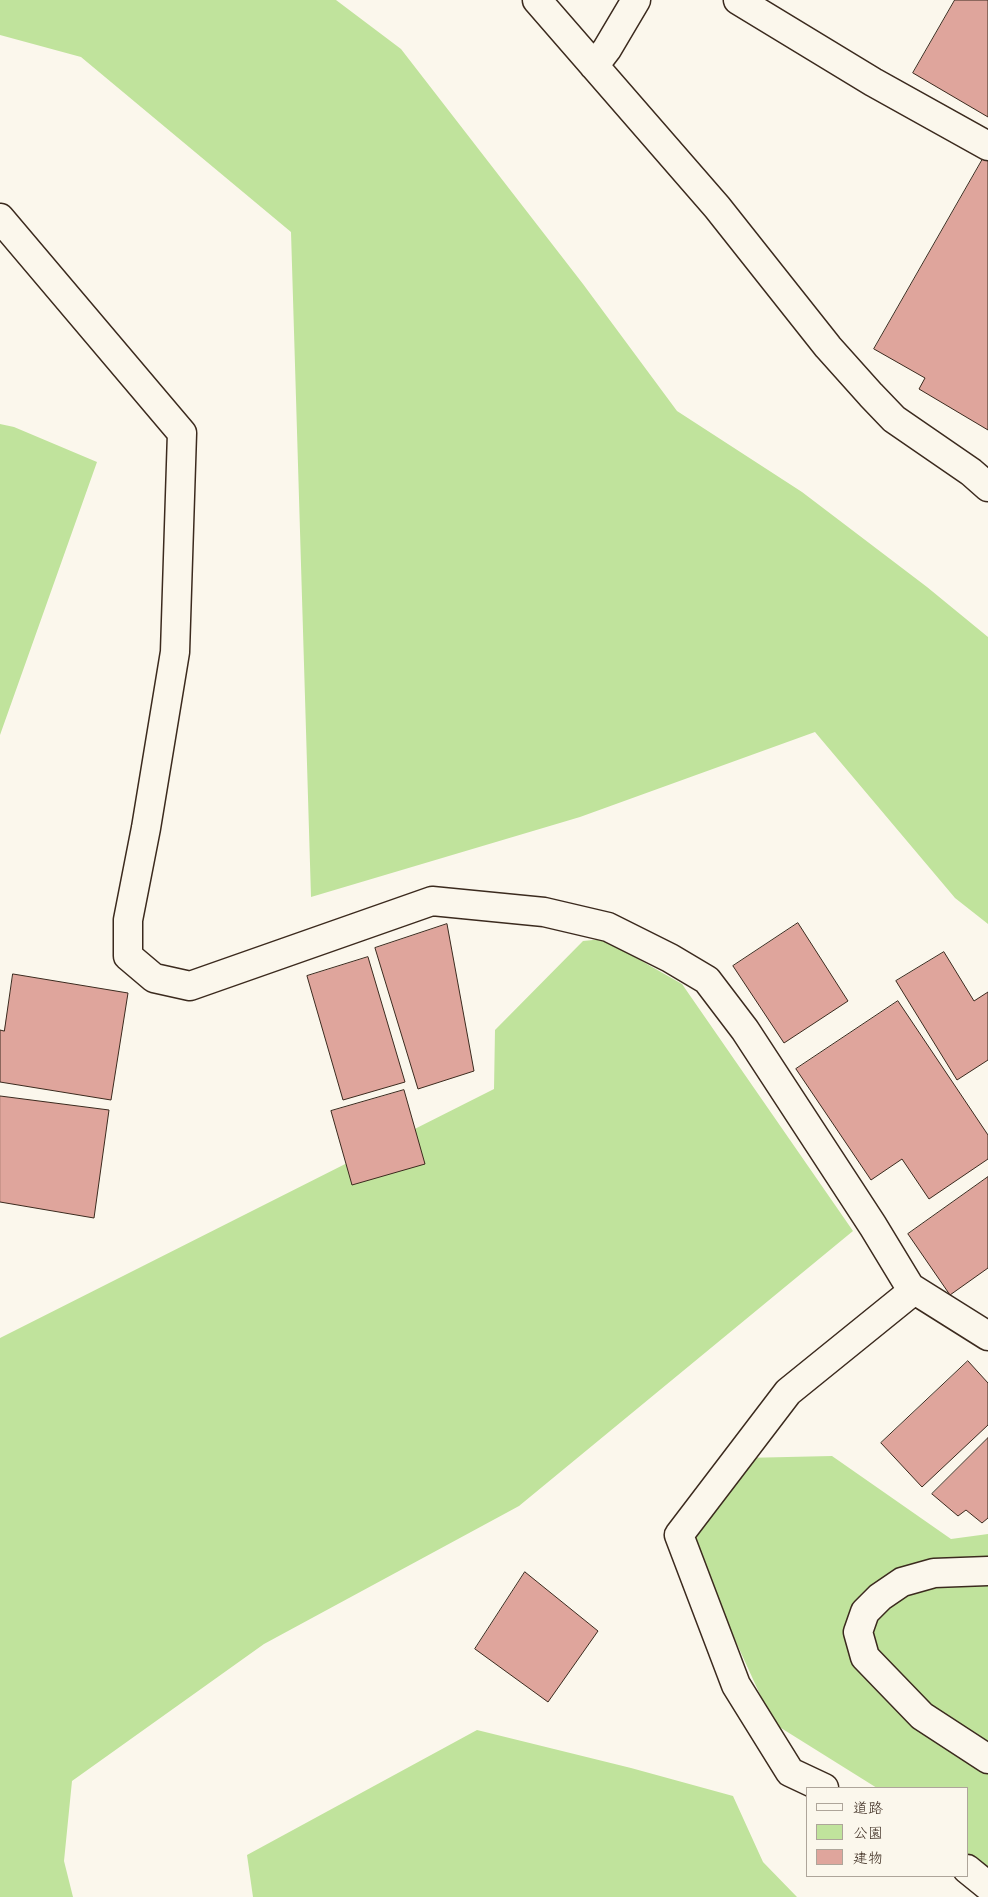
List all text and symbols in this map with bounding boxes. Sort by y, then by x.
legend [806,1787,968,1877]
text: 道路 [853,1799,883,1818]
text: 公園 [853,1824,883,1843]
text: 建物 [853,1849,883,1868]

